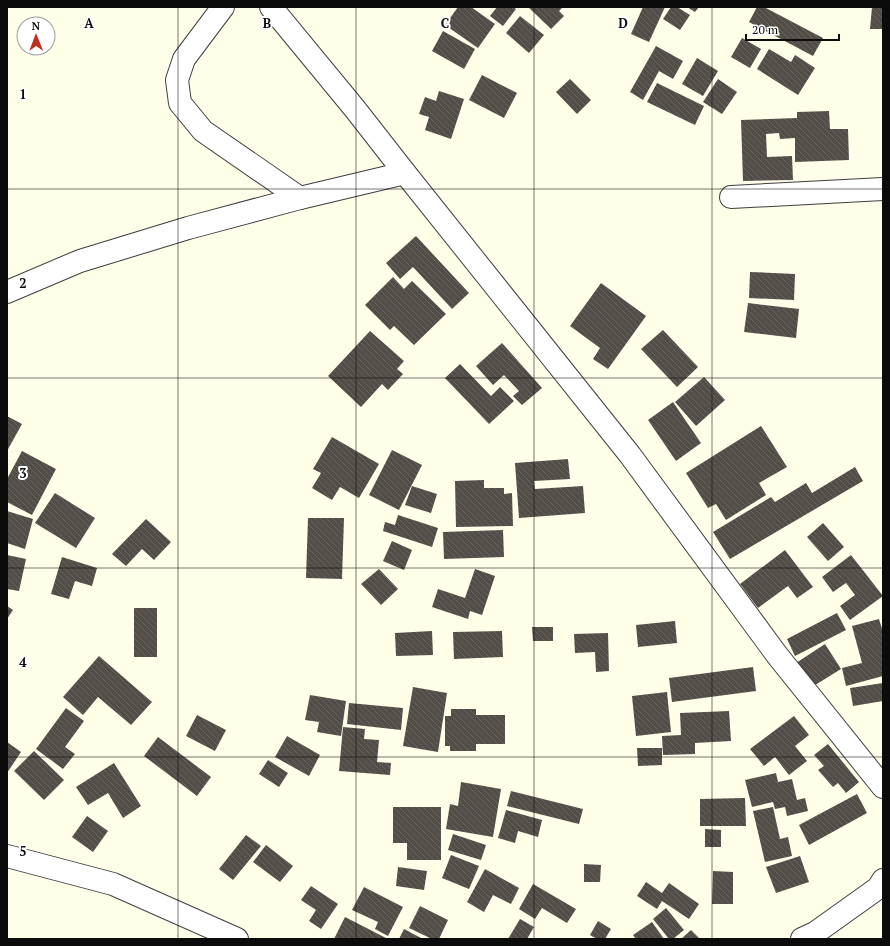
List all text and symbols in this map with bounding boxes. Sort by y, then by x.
text: A [84,14,94,32]
text: B [263,14,271,32]
text: C [441,14,449,32]
text: D [618,14,628,32]
north arrow [16,16,56,56]
scale bar [746,16,839,42]
text: N [32,19,41,33]
text: 20 m [752,22,779,37]
text: 1 [19,85,27,103]
text: 2 [19,274,27,292]
text: 3 [19,464,27,482]
text: 4 [19,653,27,671]
text: 5 [19,842,27,860]

